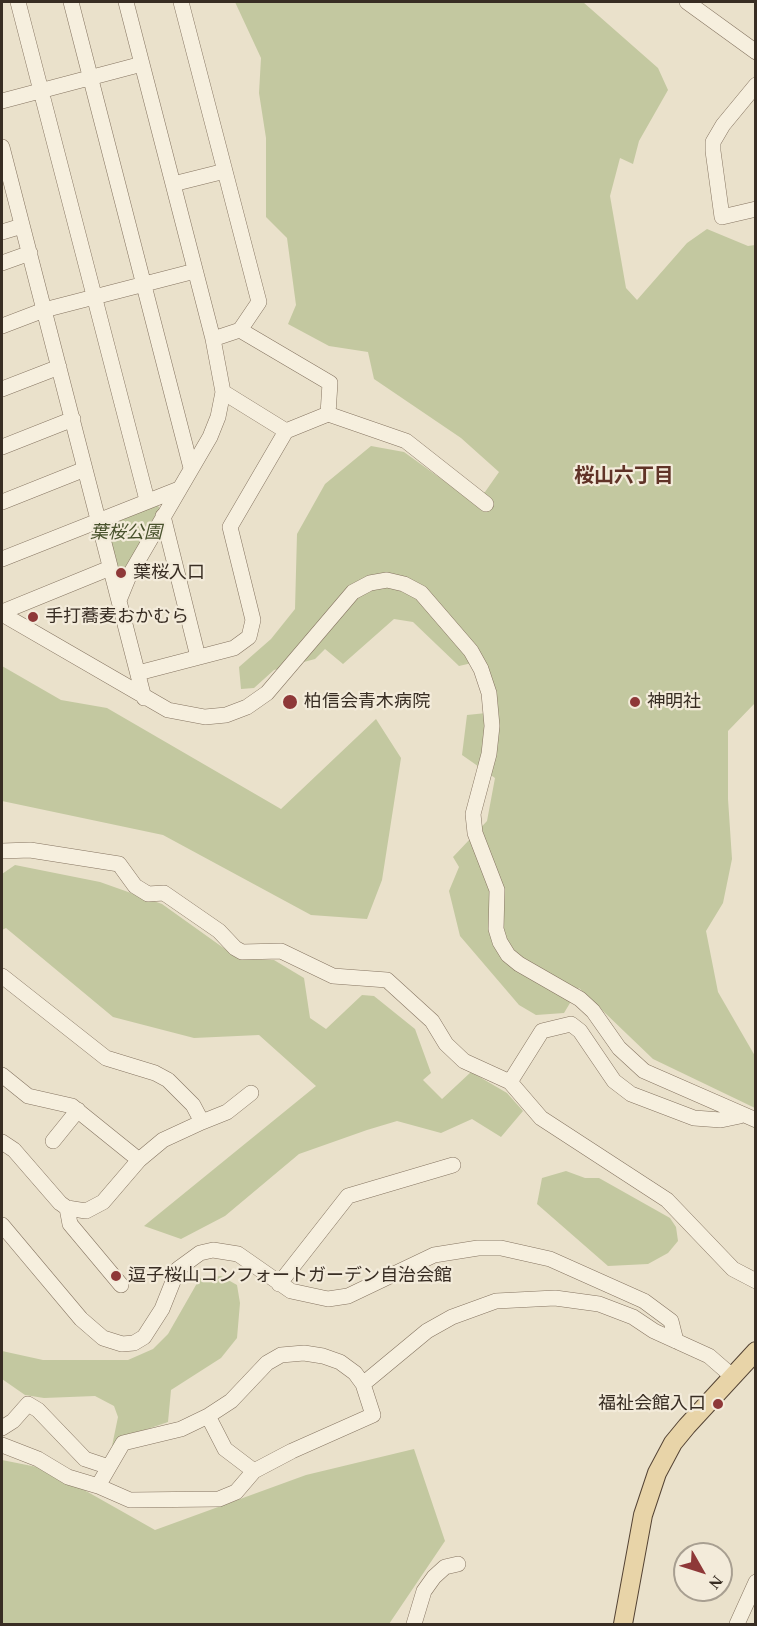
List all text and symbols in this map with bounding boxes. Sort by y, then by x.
district label: 桜山六丁目 [574,465,674,489]
park label: 葉桜公園 [90,522,162,544]
place label: 葉桜入口 [133,562,205,584]
marker: 葉桜入口 [114,566,128,580]
place label: 手打蕎麦おかむら [45,606,189,628]
marker: 手打蕎麦おかむら [26,610,40,624]
place label: 柏信会青木病院 [304,691,430,713]
place label: 神明社 [647,691,701,713]
marker: 柏信会青木病院 [281,693,299,711]
marker: 神明社 [628,695,642,709]
place label: 逗子桜山コンフォートガーデン自治会館 [128,1265,452,1287]
marker: 逗子桜山コンフォートガーデン自治会館 [109,1269,123,1283]
place label: 福祉会館入口 [598,1393,706,1415]
marker: 福祉会館入口 [711,1397,725,1411]
north arrow [673,1542,733,1602]
text: N [706,1573,726,1592]

